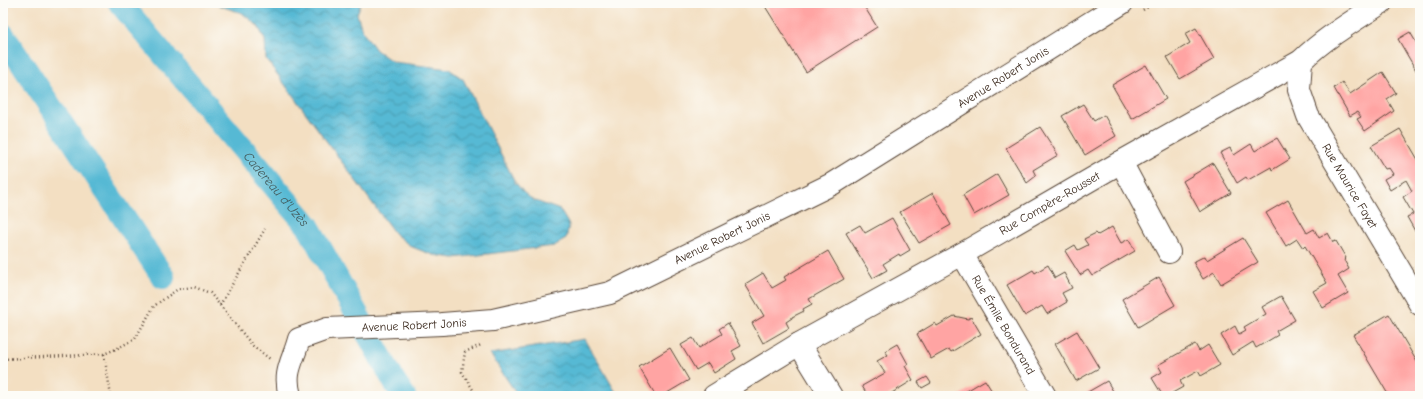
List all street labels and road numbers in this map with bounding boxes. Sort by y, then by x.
street label: Avenue Robert Jonis [955,44,1051,111]
street label: Rue Maurice Fayet [1319,141,1381,231]
street label: Rue Compère-Rousset [997,169,1103,238]
street label: Avenue Robert Jonis [672,209,772,267]
street label: Rue Émile Bondurand [969,273,1038,377]
street label: Avenue Robert Jonis [362,315,467,334]

